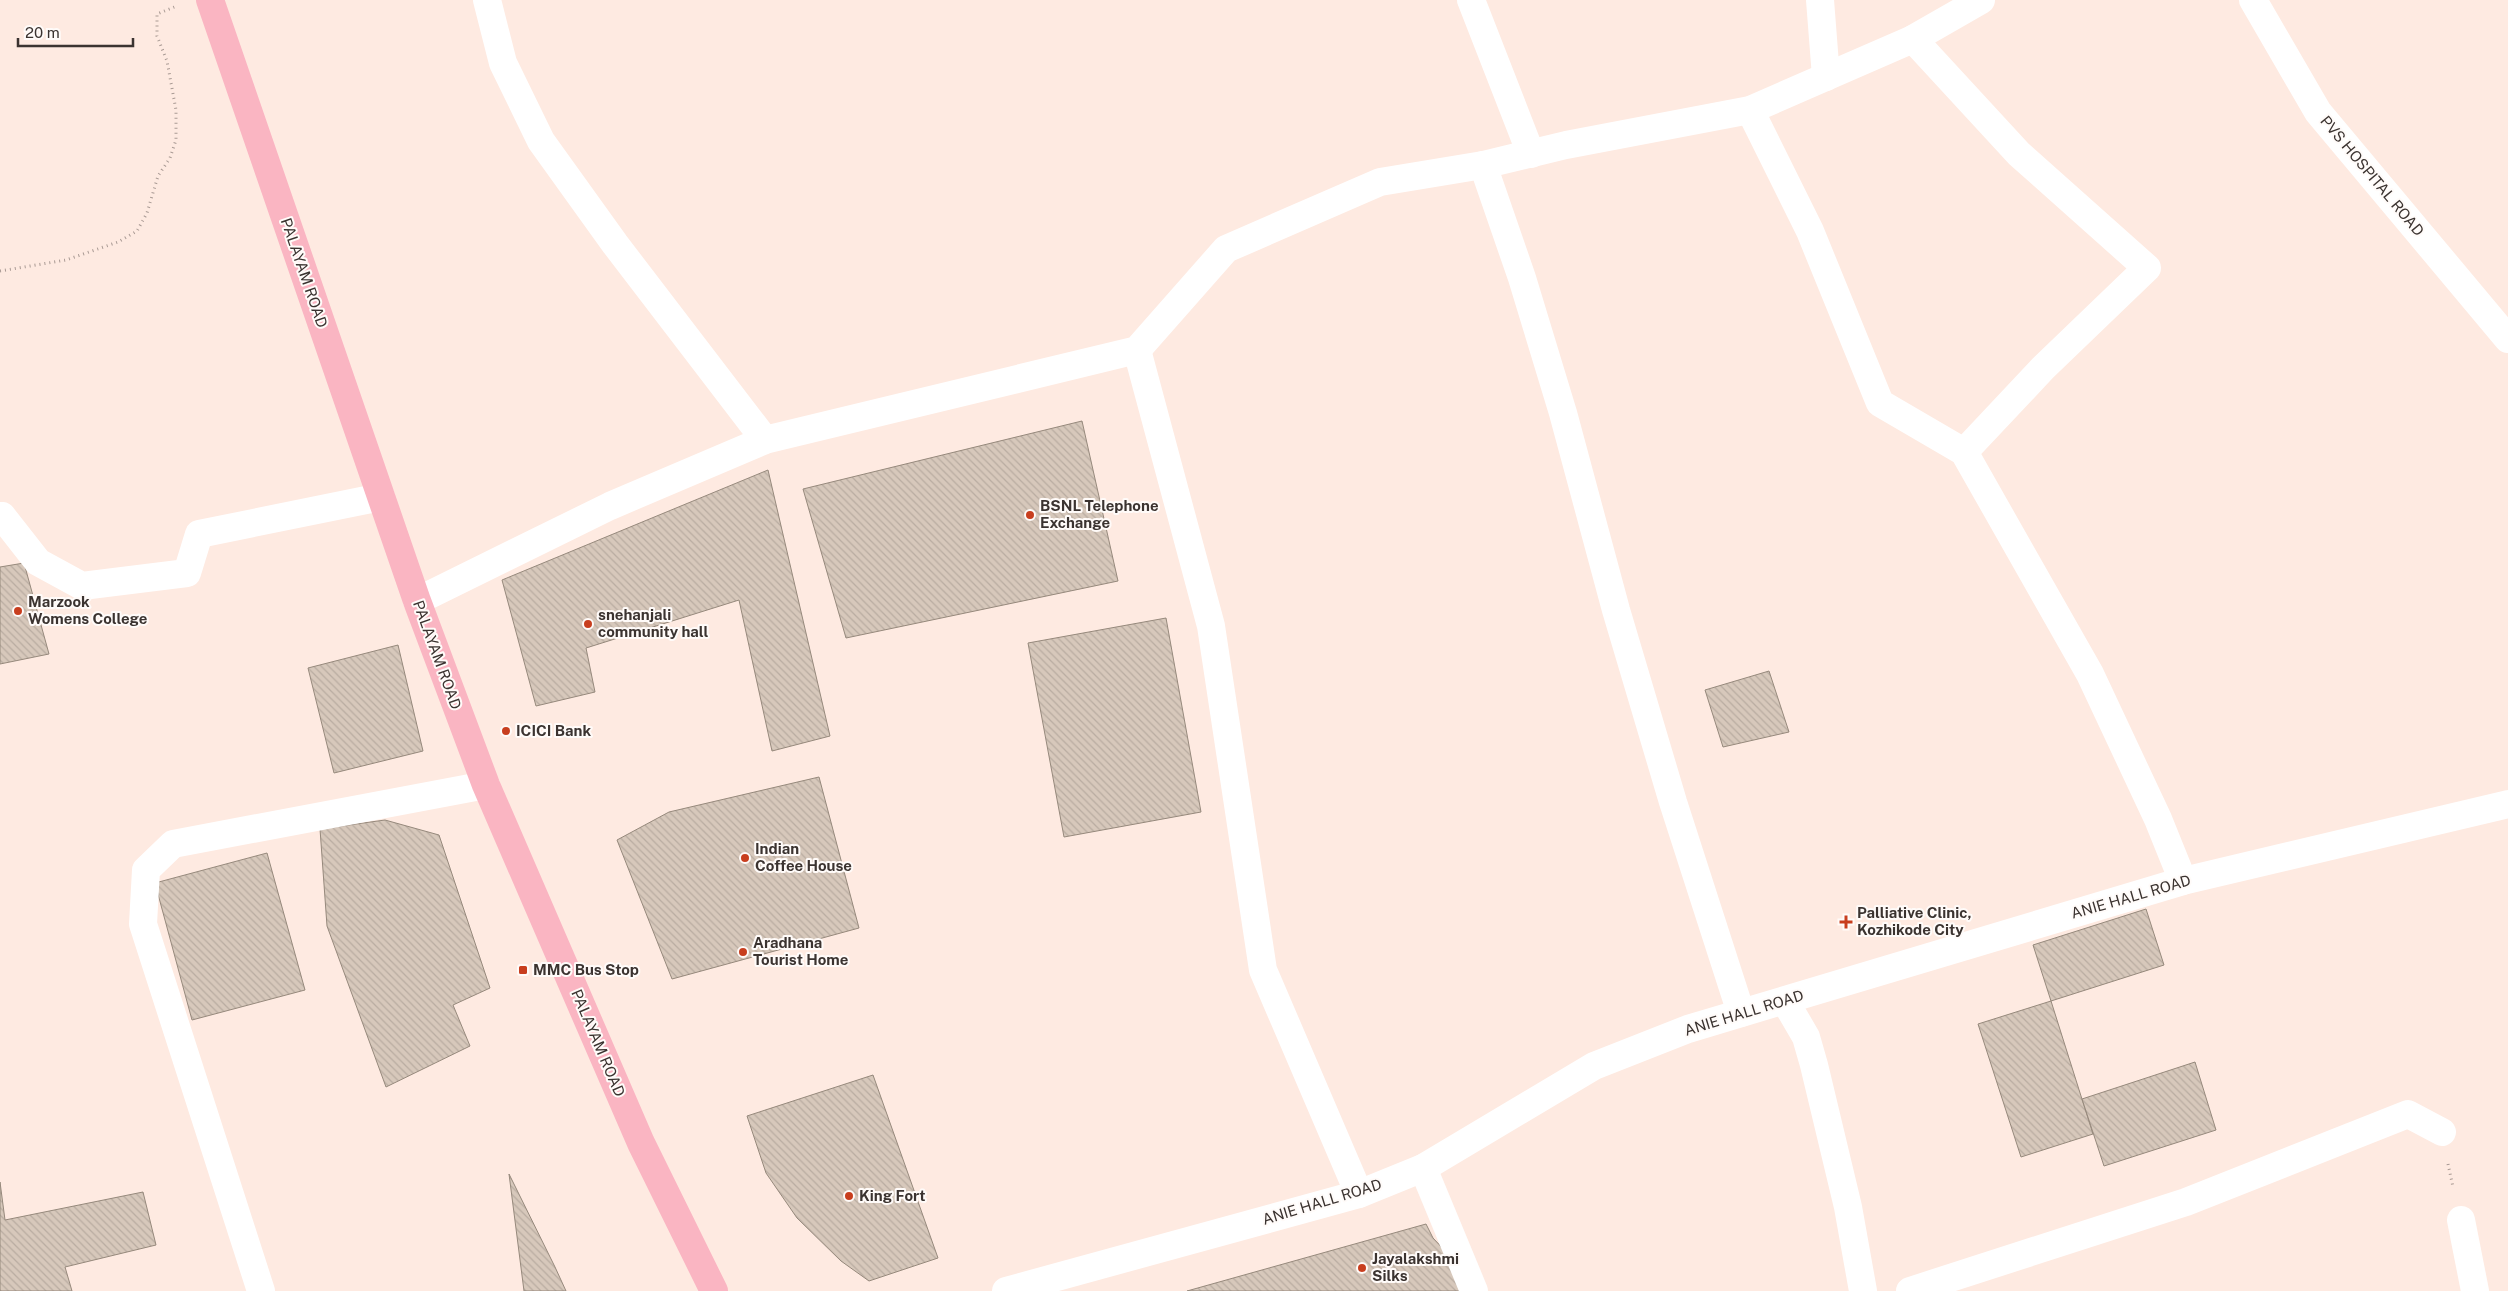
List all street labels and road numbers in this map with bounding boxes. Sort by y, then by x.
street label: PVS HOSPITAL ROAD [2317,112,2428,239]
street label: PALAYAM ROAD [278,216,331,330]
street label: PALAYAM ROAD [410,598,465,712]
street label: ANIE HALL ROAD [2069,871,2193,922]
street label: ANIE HALL ROAD [1682,986,1806,1039]
street label: PALAYAM ROAD [568,987,629,1099]
street label: ANIE HALL ROAD [1260,1175,1384,1228]

